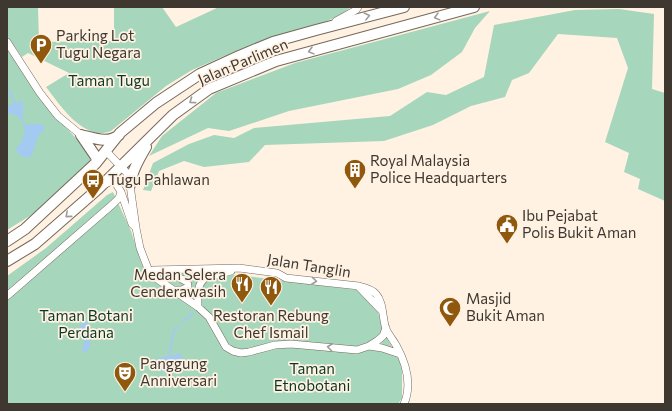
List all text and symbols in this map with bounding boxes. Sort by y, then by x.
one-way arrow [434,12,441,21]
one-way arrow [364,13,371,21]
place label: Parking Lot Tugu Negara [56,26,141,61]
parking icon: Parking Lot Tugu Negara [28,32,54,65]
street label: Jalan Parlimen [195,34,290,88]
one-way arrow [308,47,315,55]
park label: Taman Tugu [68,71,150,89]
one-way arrow [190,97,197,104]
place label: Royal Malaysia Police Headquarters [370,151,507,186]
building icon: Royal Malaysia Police Headquarters [342,157,368,190]
bus stop icon: Tugu Pahlawan [80,167,106,200]
place label: Tugu Pahlawan [108,170,210,188]
place label: Ibu Pejabat Polis Bukit Aman [522,206,636,241]
one-way arrow [66,210,73,217]
public building icon: Ibu Pejabat Polis Bukit Aman [494,212,520,245]
street label: Jalan Tanglin [266,250,352,281]
place label: Medan Selera Cenderawasih [130,265,226,300]
restaurant icon: Medan Selera Cenderawasih [229,271,255,304]
restaurant icon: Restoran Rebung Chef Ismail [258,274,284,307]
one-way arrow [311,277,317,286]
place label: Masjid Bukit Aman [466,289,545,324]
mosque icon: Masjid Bukit Aman [437,295,463,328]
park label: Taman Botani Perdana [39,306,133,341]
place label: Restoran Rebung Chef Ismail [213,306,329,341]
one-way arrow [327,343,333,352]
place label: Panggung Anniversari [140,354,217,389]
park label: Taman Etnobotani [274,359,350,394]
theatre icon: Panggung Anniversari [112,360,138,393]

